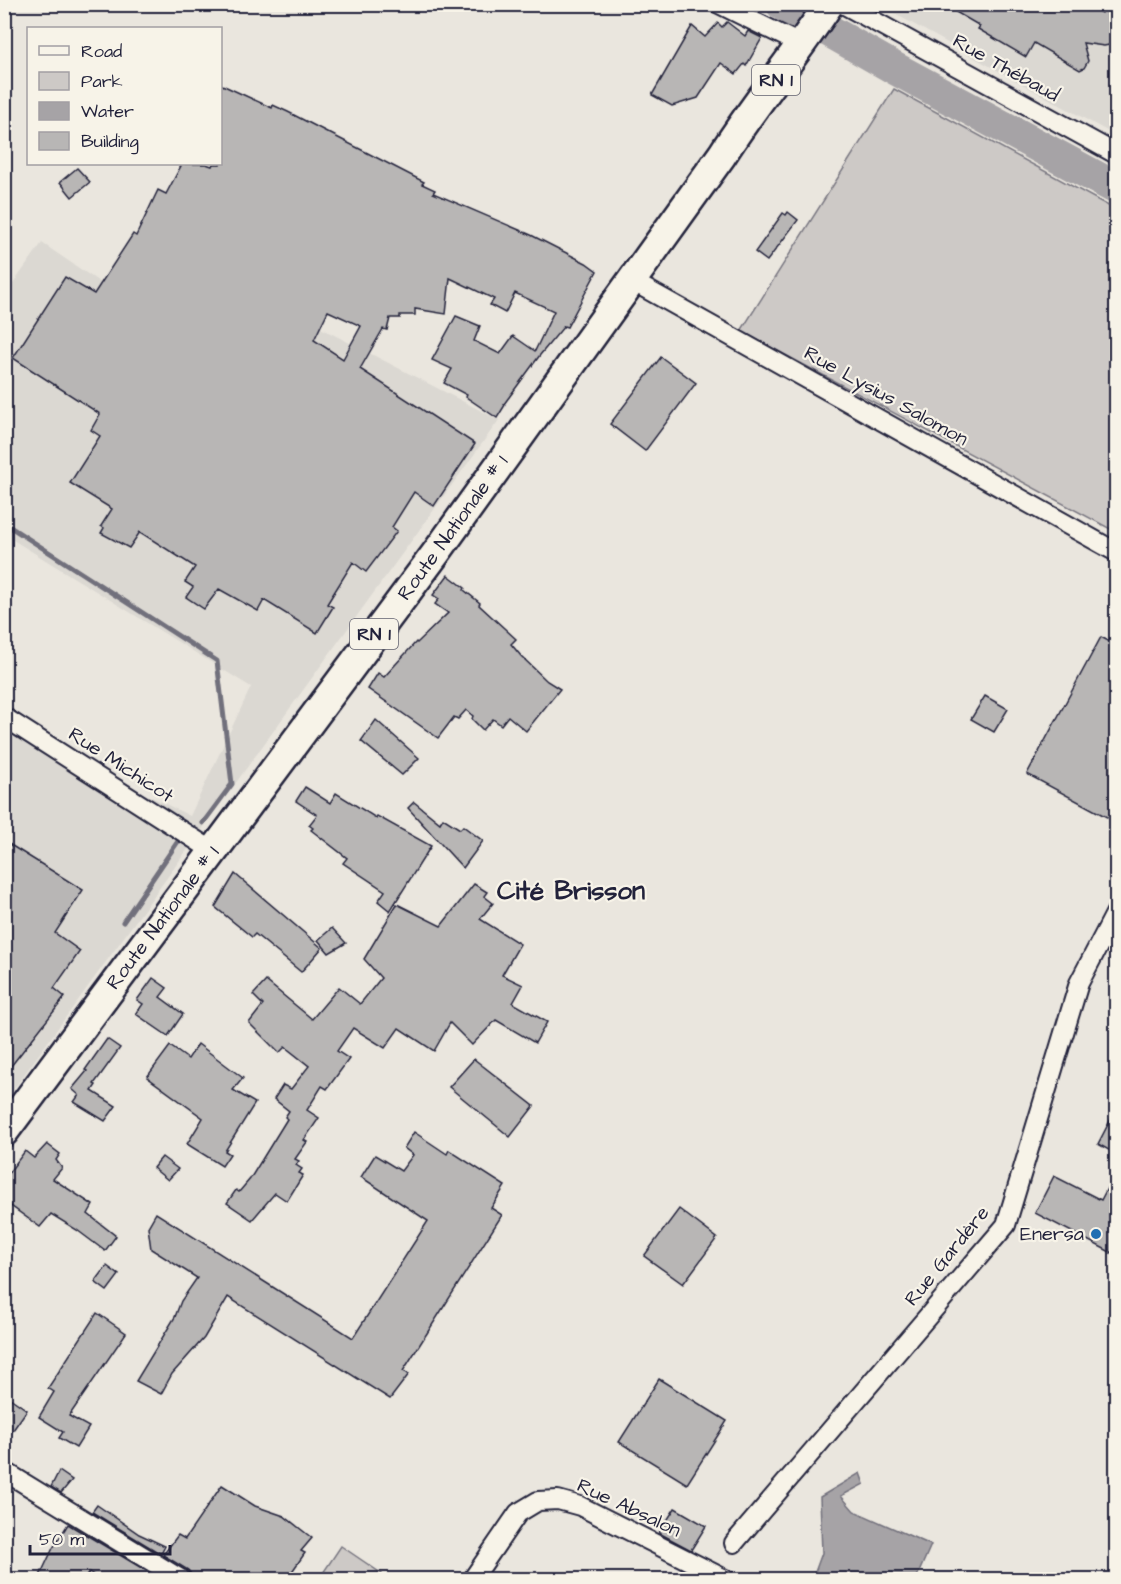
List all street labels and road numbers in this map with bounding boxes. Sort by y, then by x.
street label: Rue Thébaud [948,27,1064,109]
road number: RN 1 [752,65,800,95]
street label: Rue Lysius Salomon [798,339,973,454]
street label: Route Nationale # 1 [391,449,515,606]
road number: RN 1 [350,619,398,649]
street label: Rue Michicot [63,720,179,810]
street label: Route Nationale # 1 [100,840,227,996]
street label: Rue Gardère [898,1200,996,1312]
street label: Rue Absalon [572,1472,686,1544]

